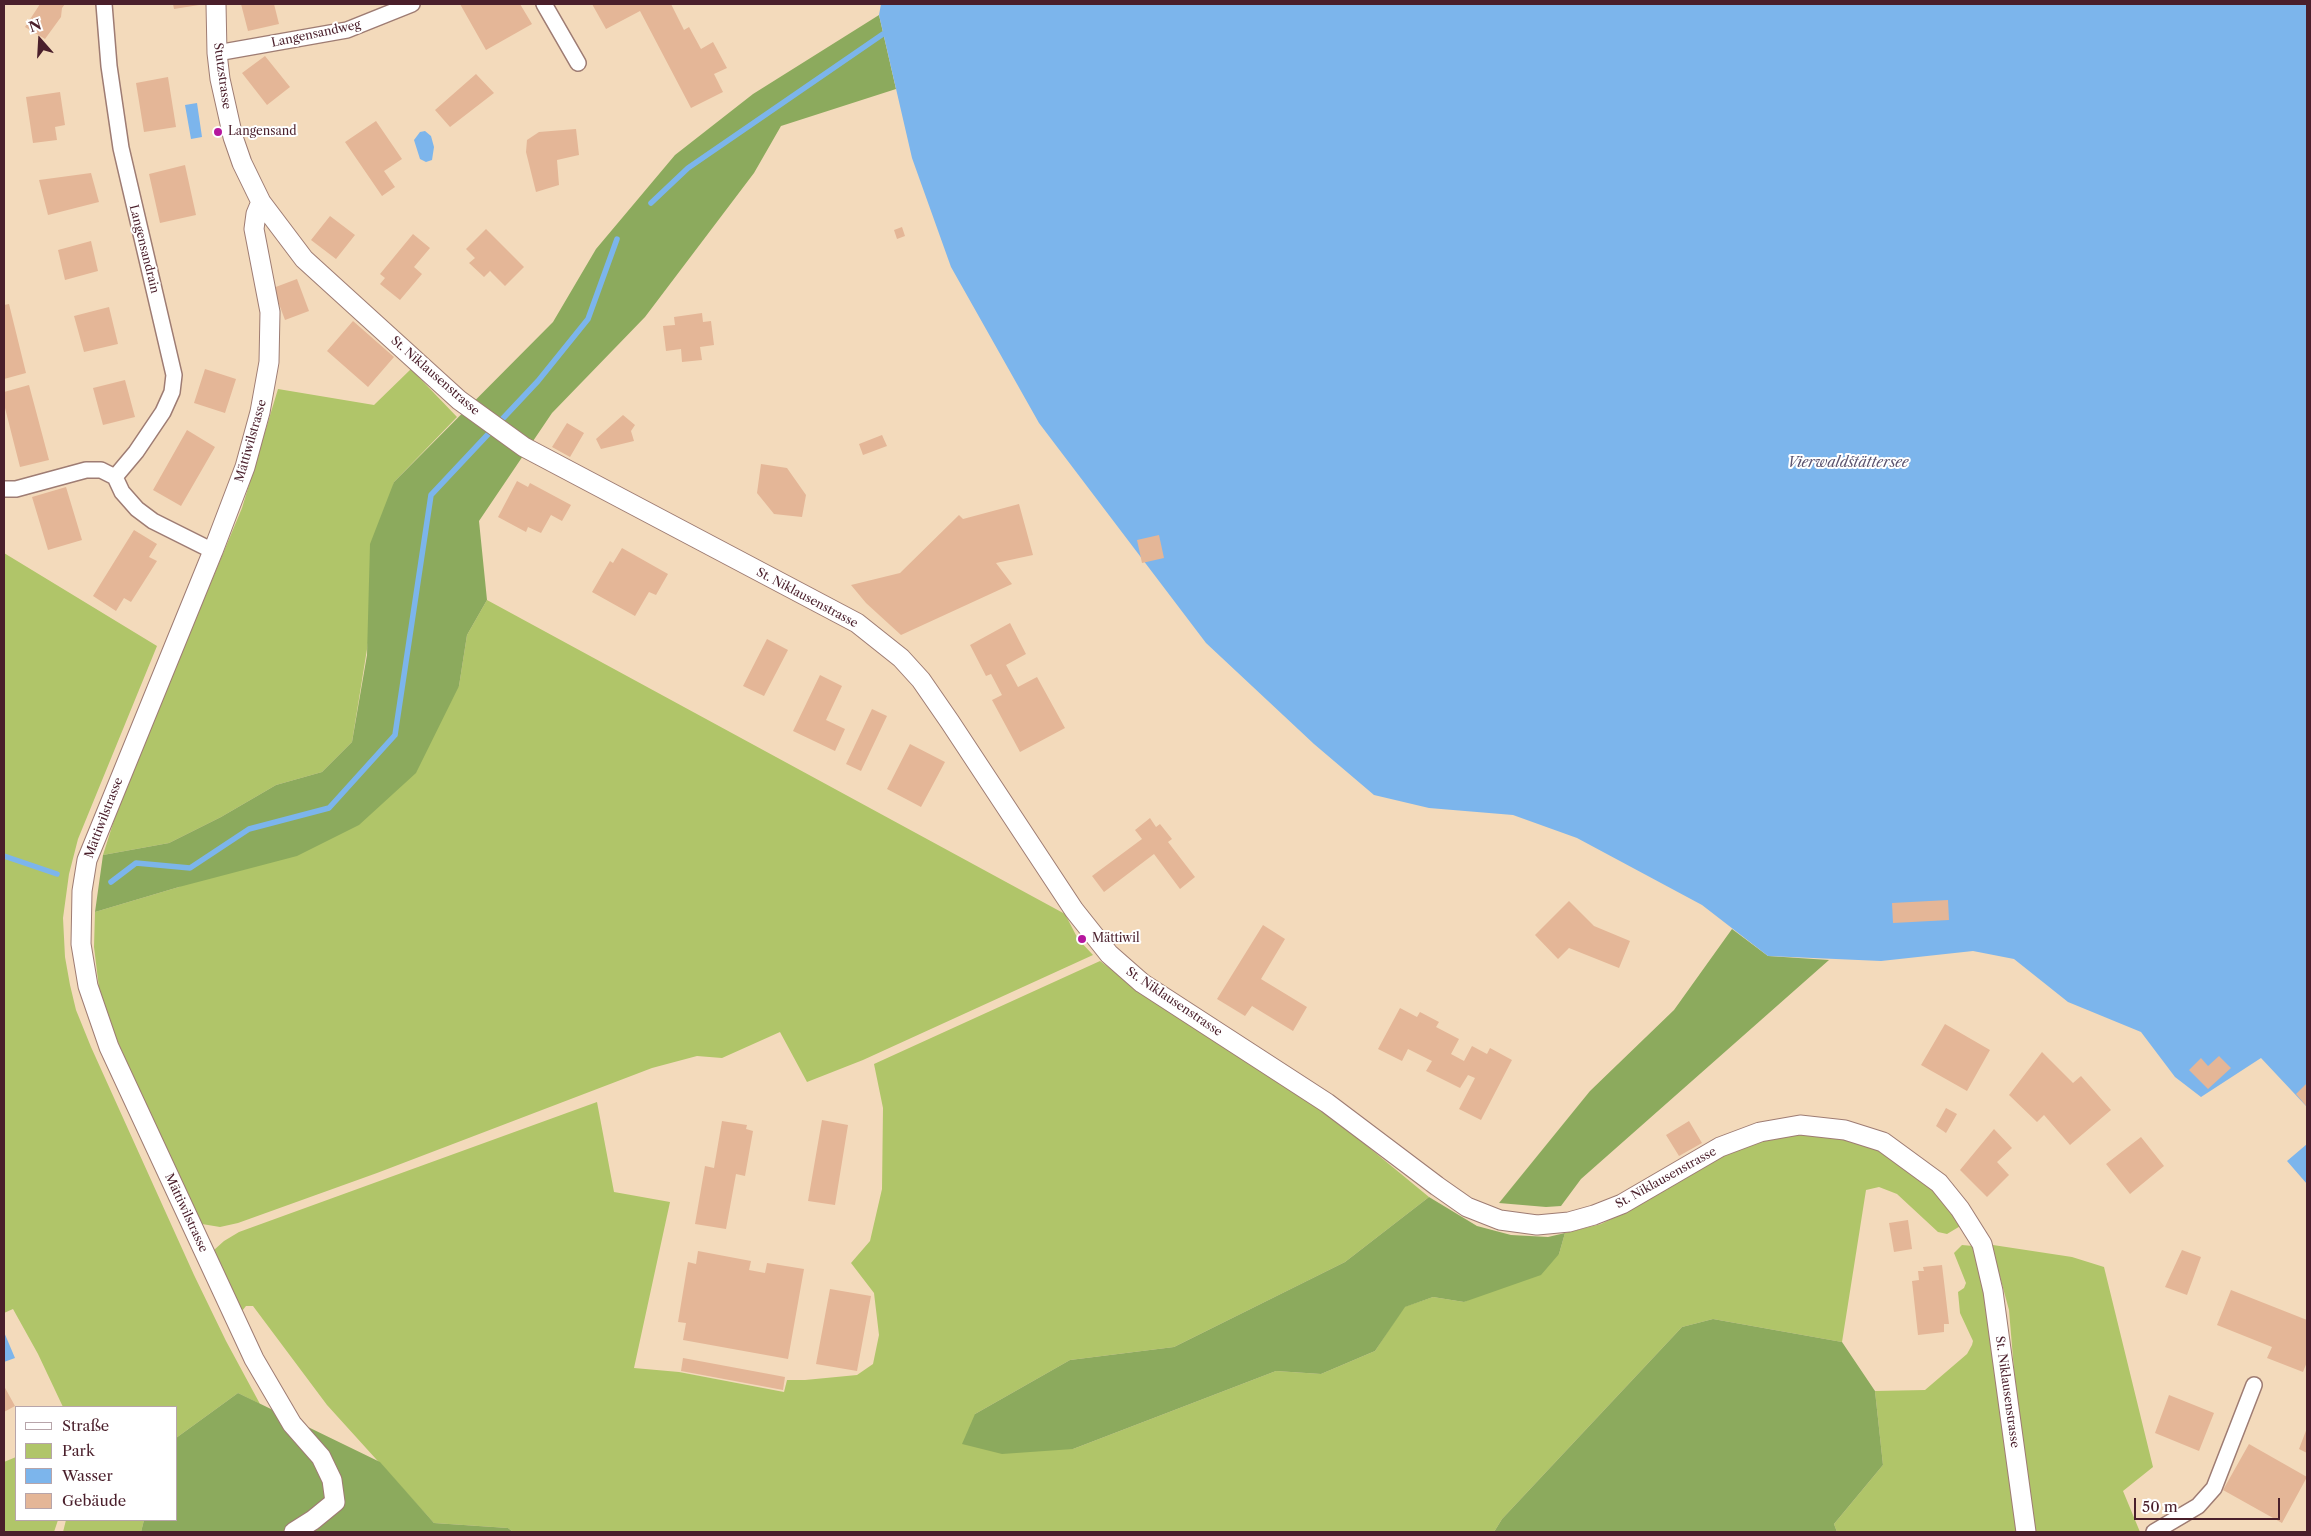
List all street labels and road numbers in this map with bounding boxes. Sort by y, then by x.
street label: Langensandweg [270,17,362,51]
street label: Stutzstrasse [210,42,234,110]
street label: Langensandrain [126,203,162,295]
street label: St. Niklausenstrasse [388,334,482,418]
street label: Mättiwilstrasse [232,398,270,484]
street label: St. Niklausenstrasse [754,565,860,631]
street label: Mättiwilstrasse [82,776,126,860]
street label: St. Niklausenstrasse [1123,964,1225,1040]
street label: St. Niklausenstrasse [1613,1144,1719,1212]
street label: Mättiwilstrasse [161,1171,211,1255]
street label: St. Niklausenstrasse [1992,1335,2022,1449]

